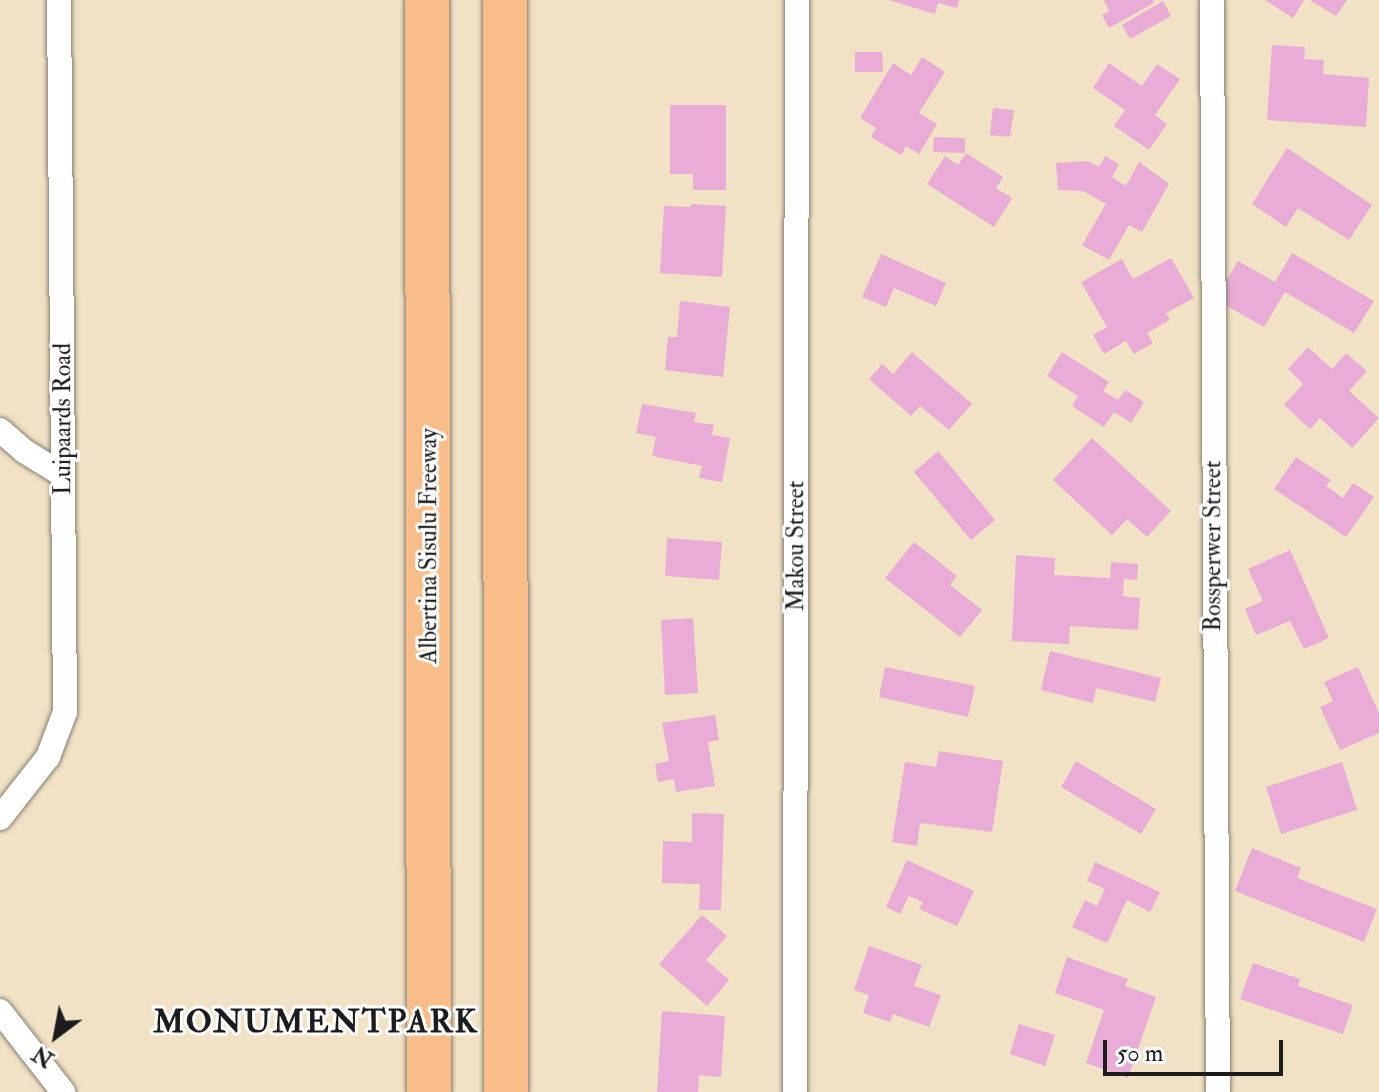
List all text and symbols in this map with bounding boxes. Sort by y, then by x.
street label: Luipaards Road [49,343,77,495]
street label: Albertina Sisulu Freeway [415,428,443,664]
street label: Bossperwer Street [1199,460,1227,632]
street label: Makou Street [782,481,810,611]
north arrow [16,996,96,1076]
district label: MONUMENTPARK [153,1003,479,1041]
scale bar [1107,1024,1287,1074]
text: 50 m [1117,1038,1163,1069]
text: N [28,1039,59,1073]

